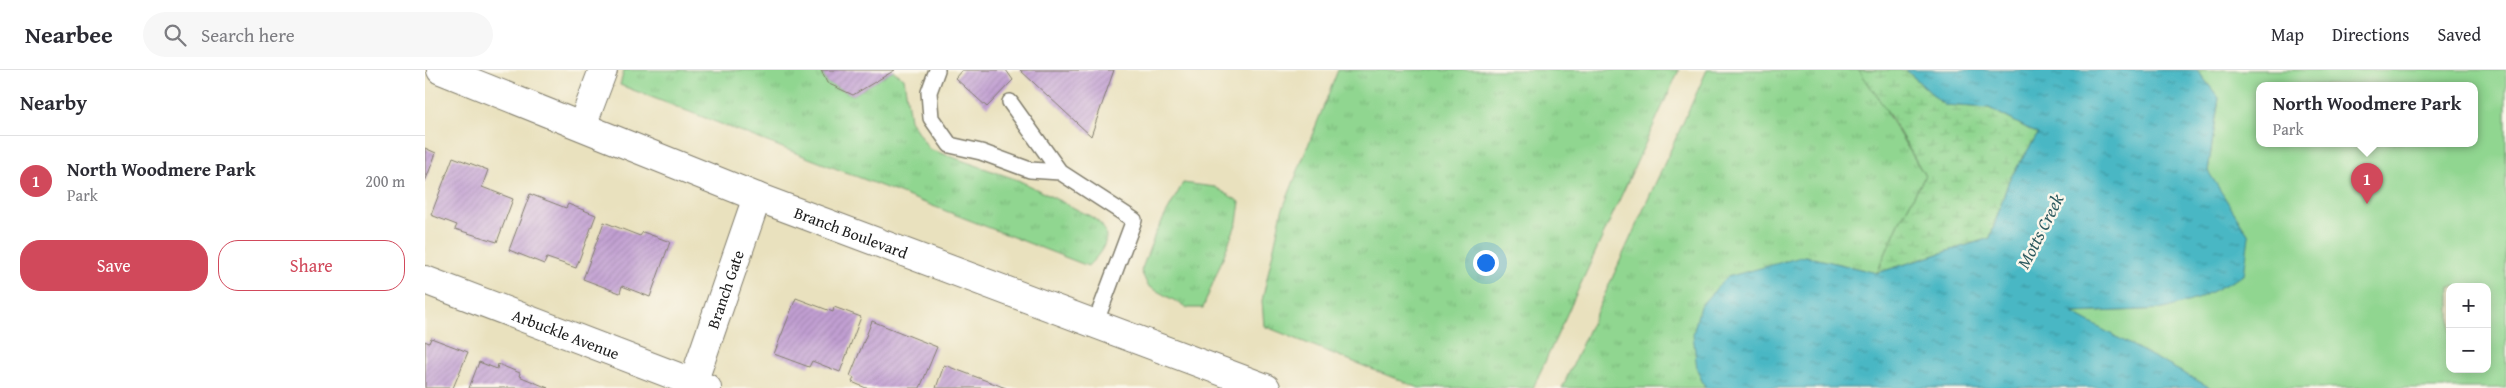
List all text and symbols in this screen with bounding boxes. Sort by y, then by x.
search box [143,12,493,57]
text: Nearbee [25,17,113,52]
icon: search [161,21,189,49]
text: Search here [201,21,295,49]
text: Map [2271,21,2304,48]
text: Directions [2332,21,2409,48]
text: Saved [2437,21,2481,48]
popup [2256,82,2478,147]
text: Nearby [20,87,87,118]
text: North Woodmere Park [2273,89,2461,117]
text: Park [2273,117,2304,141]
text: North Woodmere Park [67,155,256,183]
pin: 1 [2351,163,2383,204]
text: 1 [32,169,40,193]
text: 200 m [365,169,405,193]
text: Park [67,183,98,207]
water label: Motts Creek [2010,188,2071,273]
street label: Branch Boulevard [791,200,912,265]
button: Save [20,240,208,291]
button: Share [218,240,405,291]
street label: Branch Gate [701,247,750,332]
your location [1473,250,1499,276]
map controls [2446,283,2491,373]
button: + [2446,283,2491,328]
street label: Arbuckle Avenue [509,303,623,365]
button: − [2446,328,2491,373]

